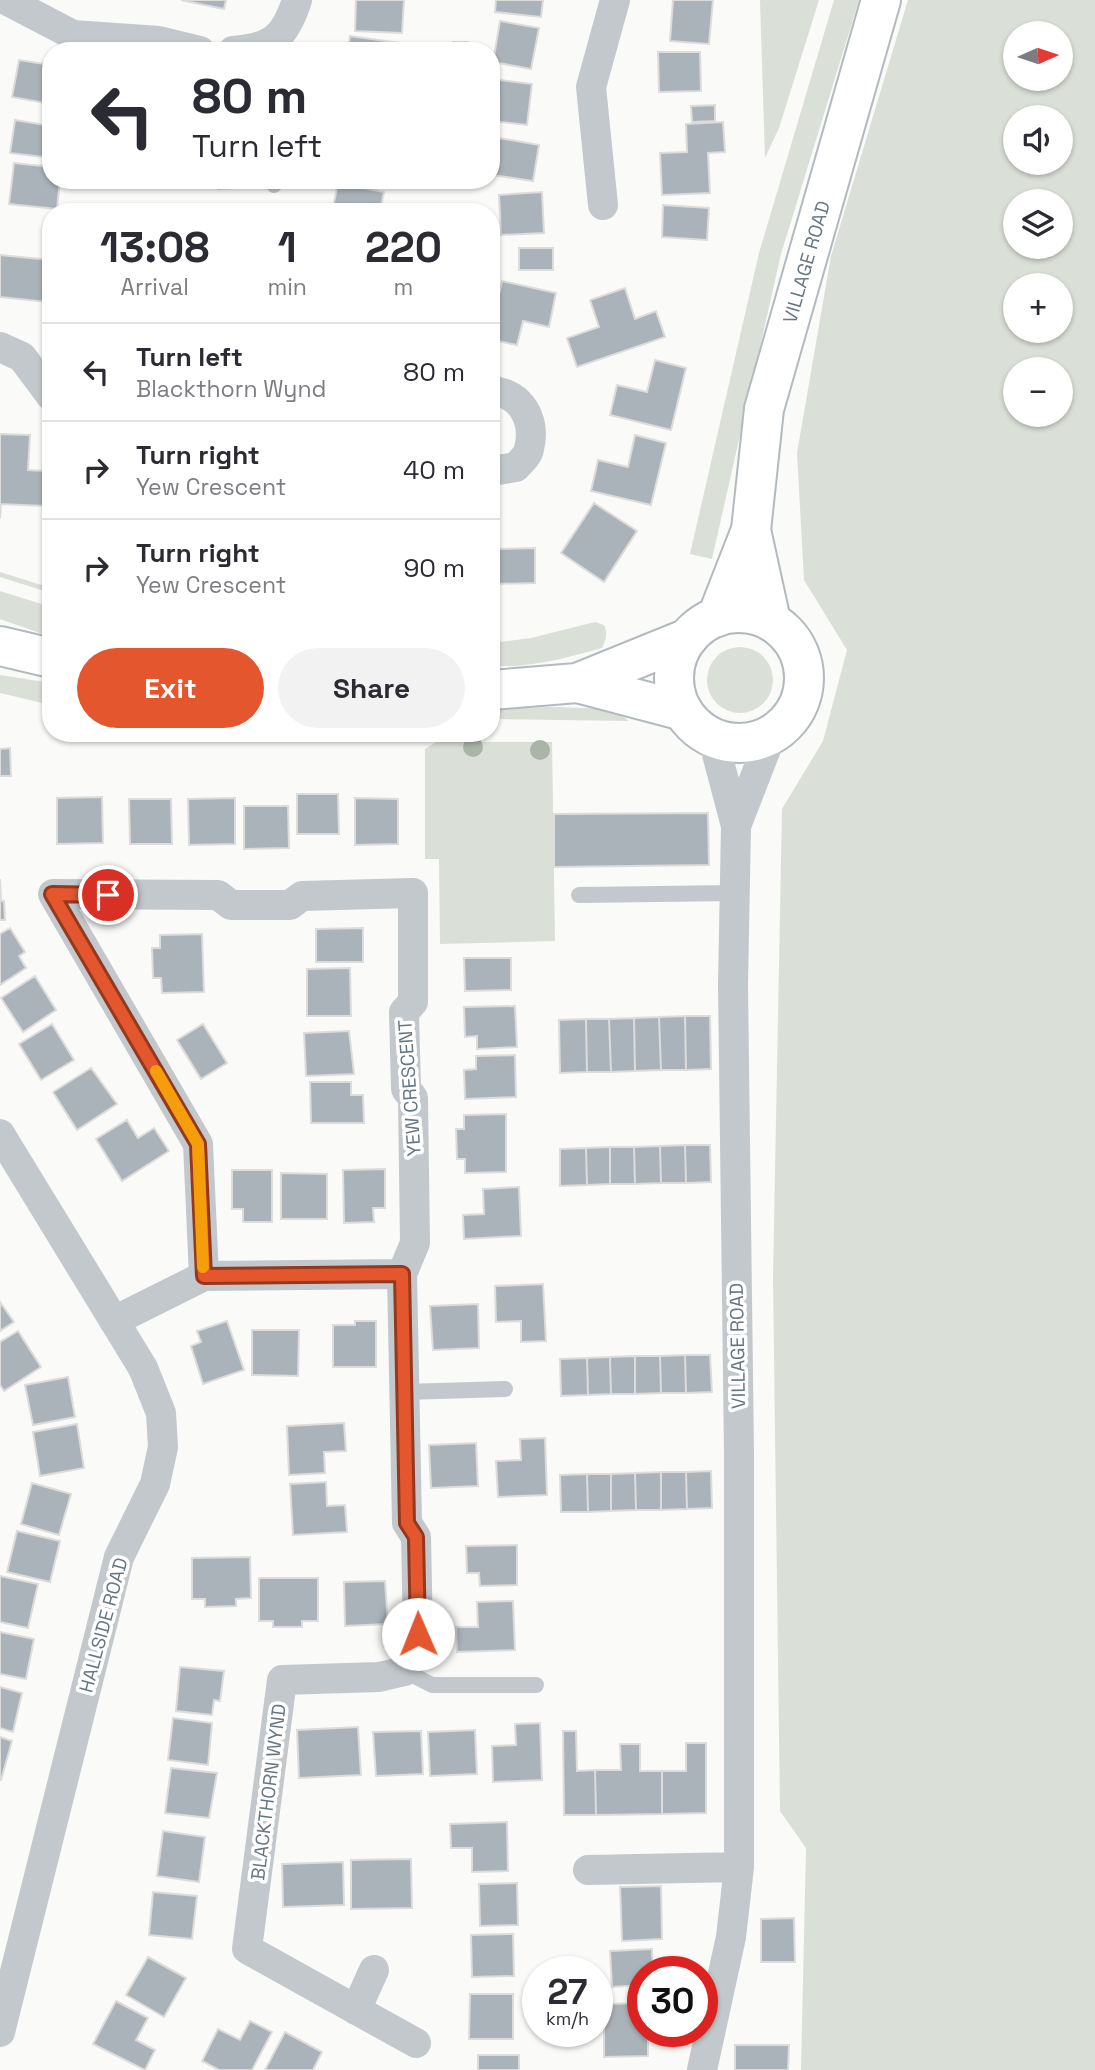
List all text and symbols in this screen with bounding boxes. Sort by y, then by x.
north arrow [1003,21,1073,91]
map controls [1003,21,1073,427]
text: 80 m [192,65,307,127]
icon: left [77,70,168,161]
button: sound [1003,105,1073,175]
text: Turn left [192,126,322,166]
button: layers [1003,189,1073,259]
street label: VILLAGE ROAD [777,198,836,326]
text: 13:08 [100,221,209,274]
text: 1 [278,221,297,274]
text: 220 [365,221,442,274]
text: Arrival [121,272,189,302]
text: min [267,272,307,302]
text: m [394,272,413,302]
button: + [1003,273,1073,343]
text: Turn left [136,340,243,374]
icon: left [77,353,115,391]
text: 80 m [403,355,465,389]
button: − [1003,357,1073,427]
text: Blackthorn Wynd [136,374,326,404]
text: Turn right [136,438,260,472]
icon: right [77,451,115,489]
text: 40 m [403,453,465,487]
text: Yew Crescent [136,472,286,502]
text: Turn right [136,536,260,570]
icon: right [77,549,115,587]
text: 90 m [403,551,465,585]
text: Yew Crescent [136,570,286,600]
button: Exit [77,648,264,728]
button: Share [278,648,465,728]
pin [78,865,138,925]
icon: arrive [89,876,127,914]
street label: YEW CRESCENT [392,1019,427,1157]
street label: VILLAGE ROAD [724,1283,751,1409]
street label: HALLSIDE ROAD [73,1555,134,1695]
position arrow [381,1597,455,1671]
street label: BLACKTHORN WYND [245,1702,292,1882]
speed limit sign: 30 [627,1956,718,2047]
text: 27 [548,1970,587,2014]
text: km/h [546,2007,589,2030]

